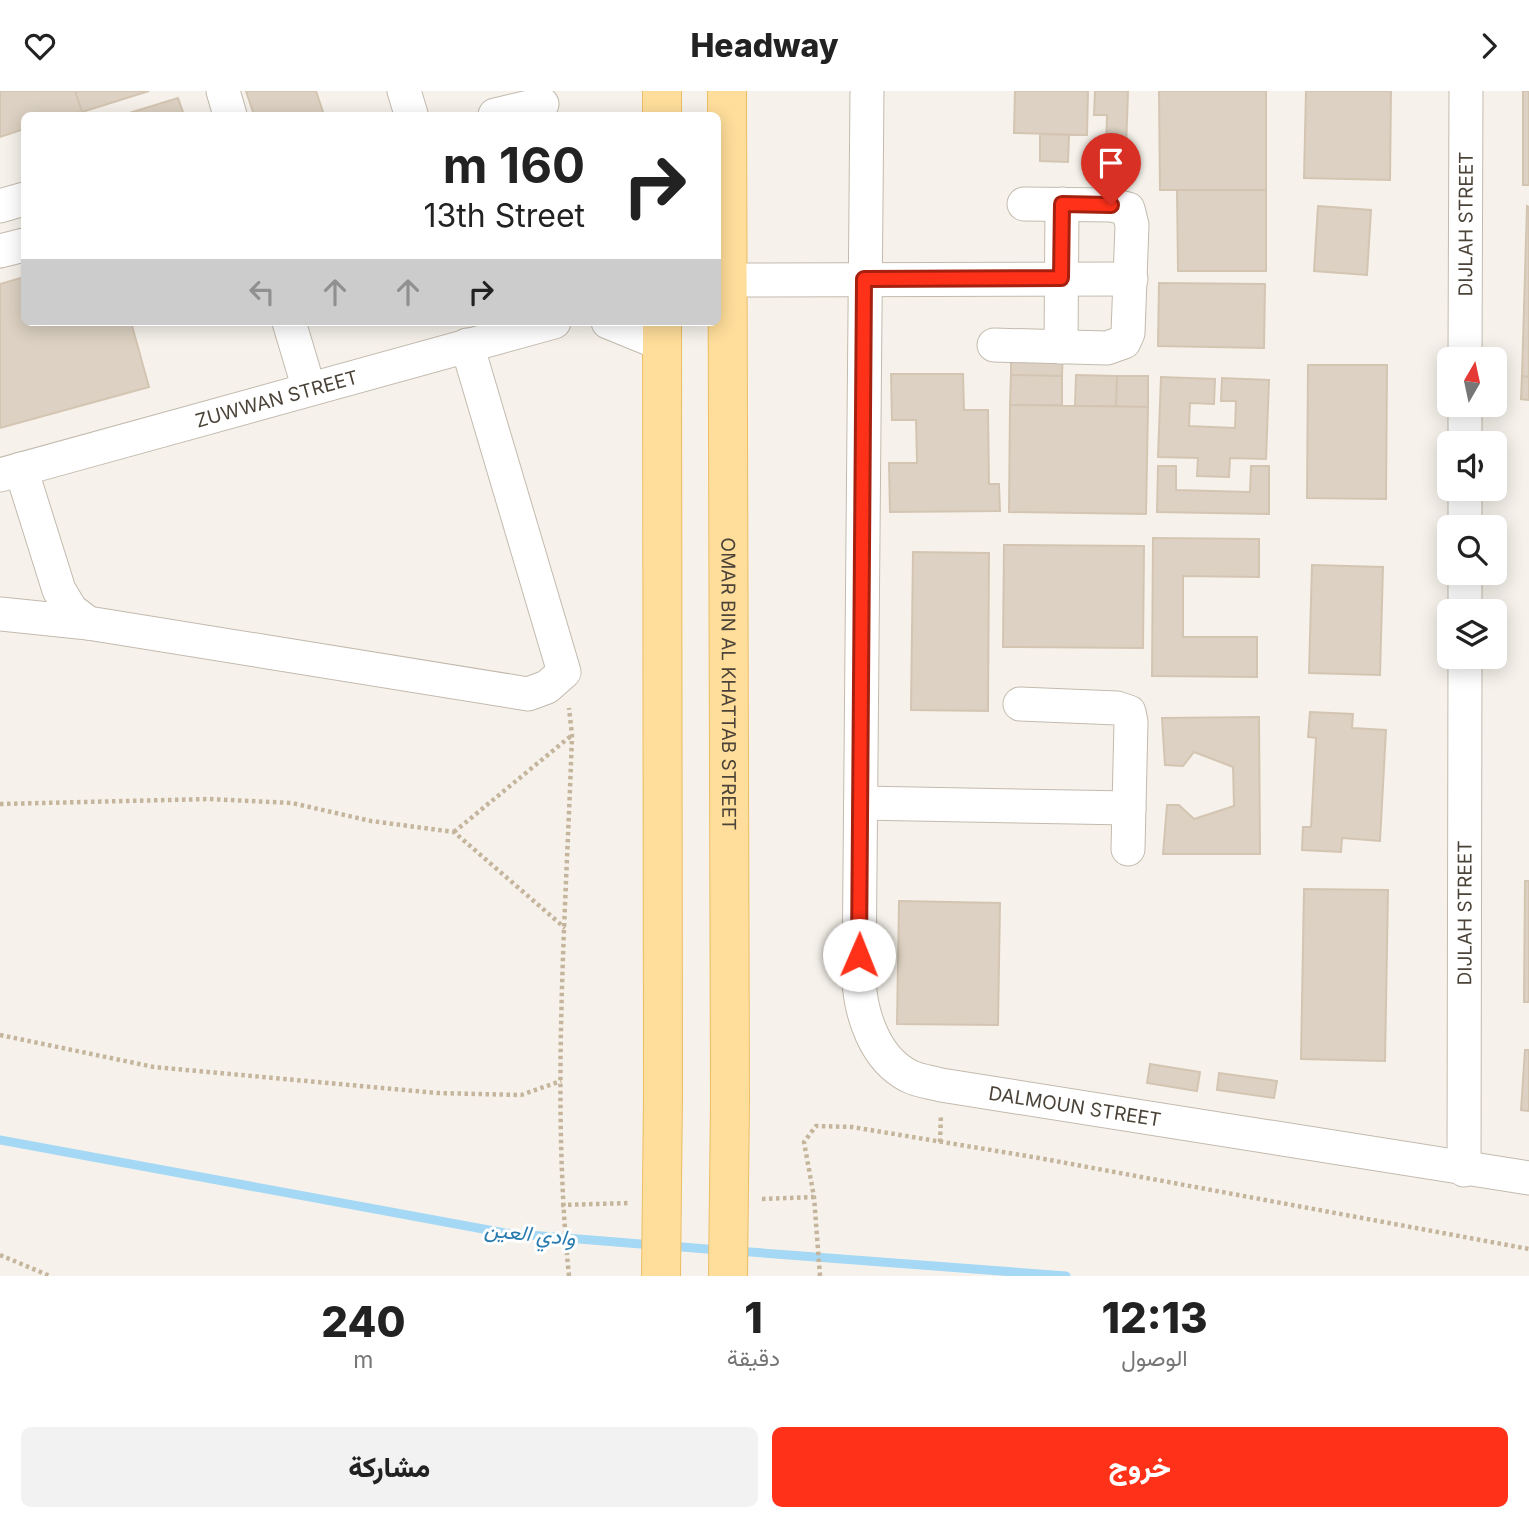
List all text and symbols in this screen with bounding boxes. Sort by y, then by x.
text: Headway [690,26,839,65]
icon: heart [21,27,59,65]
icon: forward [1470,27,1508,65]
pin [1081,133,1141,205]
text: 160 m [443,136,585,195]
icon: right [609,140,700,231]
icon: arrive [1092,144,1130,182]
street label: DIJLAH STREET [1454,152,1478,296]
text: 13th Street [424,196,585,235]
icon: left [243,273,281,311]
icon: ahead [316,273,354,311]
icon: ahead [389,273,427,311]
icon: right [462,273,500,311]
north arrow [1437,347,1507,417]
map controls [1437,347,1507,669]
street label: ZUWWAN STREET [193,366,361,432]
button: sound [1437,431,1507,501]
button: search [1437,515,1507,585]
street label: OMAR BIN AL KHATTAB STREET [716,538,740,830]
button: layers [1437,599,1507,669]
street label: DIJLAH STREET [1453,841,1477,985]
position arrow [822,918,896,992]
street label: DALMOUN STREET [987,1082,1163,1132]
water label: وادي العين [483,1216,577,1256]
text: 1 [744,1292,763,1343]
text: 12:13 [1101,1292,1208,1343]
text: 240 [321,1296,405,1347]
text: دقيقة [727,1344,780,1372]
text: الوصول [1121,1344,1188,1372]
text: m [353,1346,373,1374]
button: مشاركة [21,1427,758,1507]
button: خروج [772,1427,1508,1507]

